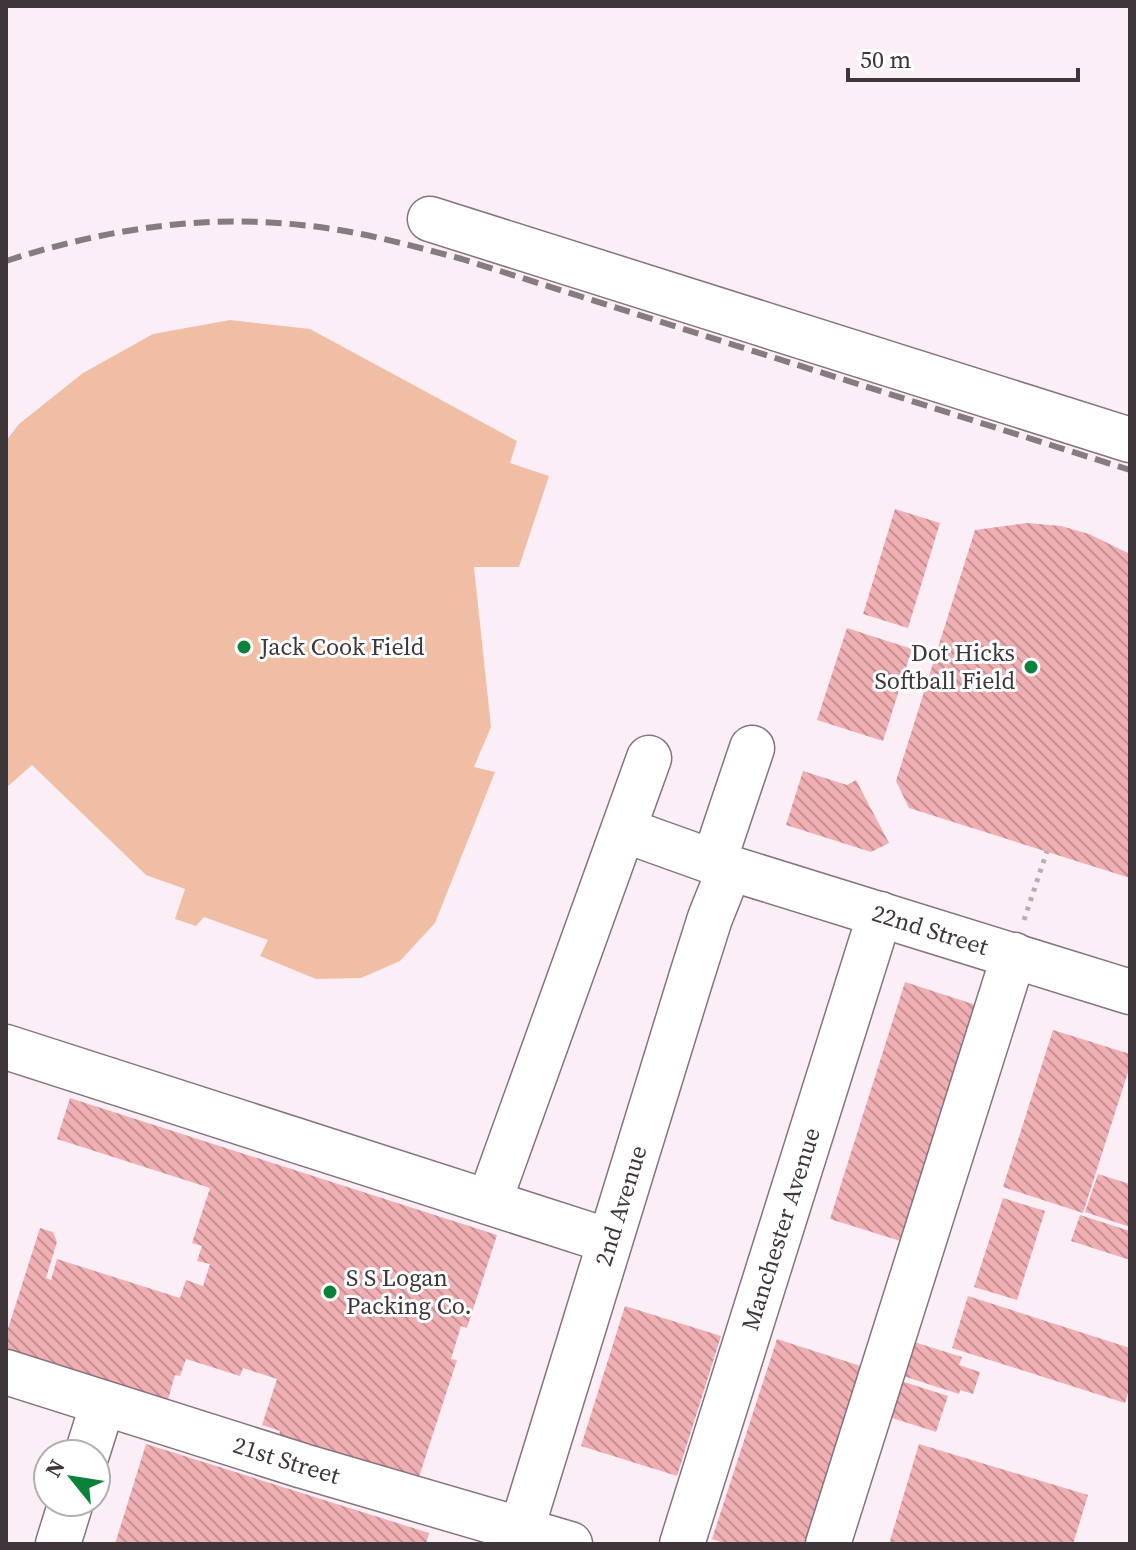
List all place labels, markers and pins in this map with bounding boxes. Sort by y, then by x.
place label: Jack Cook Field [259,630,425,663]
place label: Dot Hicks Softball Field [875,636,1015,697]
marker: Jack Cook Field [235,638,253,656]
marker: Dot Hicks Softball Field [1022,658,1040,676]
place label: S S Logan Packing Co. [346,1261,472,1322]
marker: S S Logan Packing Co. [321,1283,339,1301]

